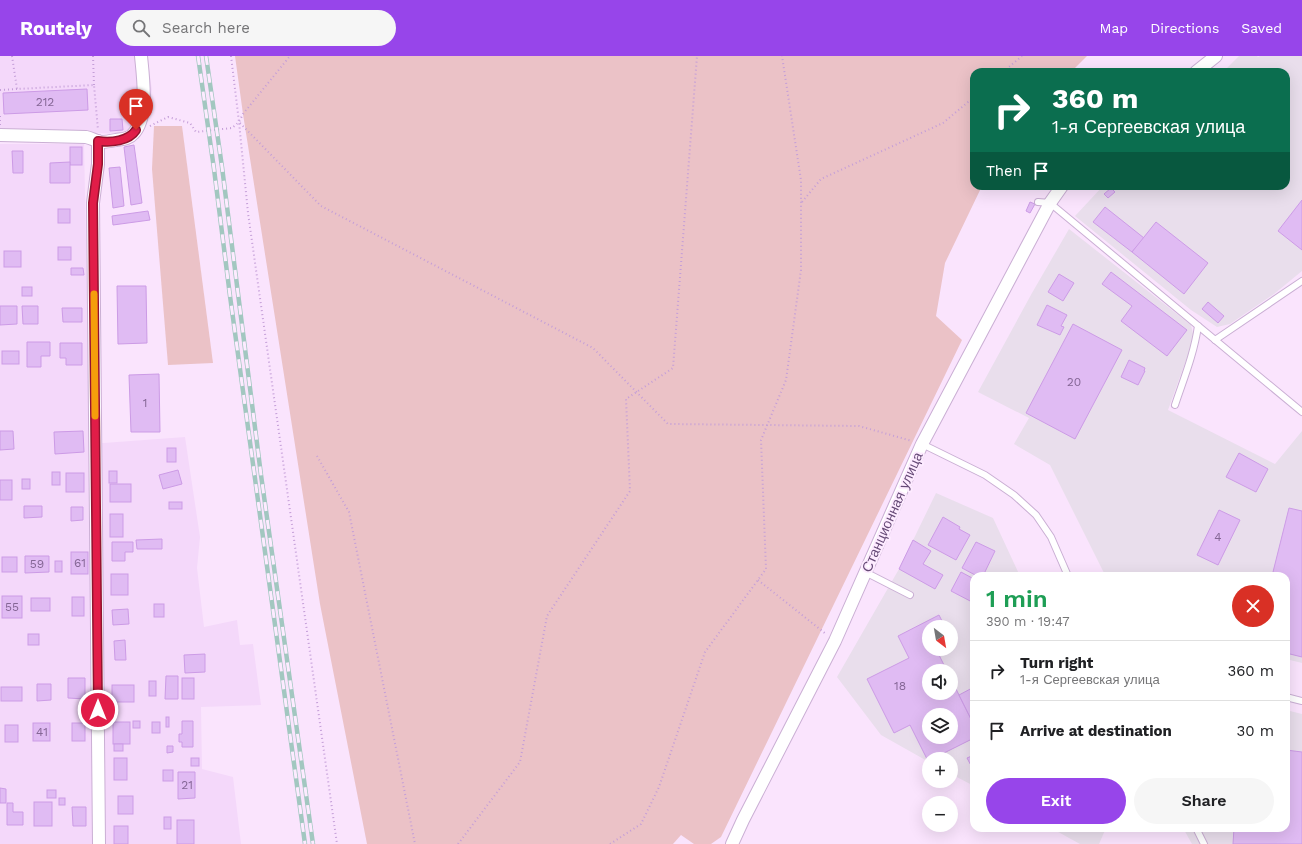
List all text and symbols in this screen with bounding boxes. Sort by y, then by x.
search box [116,10,396,46]
text: Routely [20,17,92,40]
icon: search [130,17,152,39]
text: Search here [162,19,250,37]
text: Map [1100,20,1128,36]
text: Directions [1150,20,1219,36]
text: Saved [1241,20,1282,36]
text: 360 m [1052,82,1138,115]
icon: right [986,84,1038,136]
pin [119,89,153,130]
house number: 212 [36,95,54,109]
icon: arrive [125,95,147,117]
text: 1-я Сергеевская улица [1052,116,1245,137]
icon: arrive [1030,160,1052,182]
text: Then [986,162,1022,180]
house number: 20 [1067,375,1081,389]
house number: 1 [143,396,147,410]
street label: Станционная улица [858,449,926,574]
house number: 4 [1214,530,1222,544]
house number: 61 [74,556,86,570]
house number: 59 [30,557,44,571]
text: 1 min [986,585,1048,613]
button: close [1232,585,1274,627]
house number: 55 [5,600,19,614]
text: 390 m · 19:47 [986,614,1070,629]
north arrow [922,620,958,656]
map controls [922,620,958,832]
text: Turn right [1020,654,1093,672]
icon: right [986,660,1008,682]
text: 360 m [1227,662,1274,680]
button: sound [922,664,958,700]
text: 1-я Сергеевская улица [1020,672,1160,687]
house number: 18 [894,679,906,693]
position arrow [77,689,119,731]
button: layers [922,708,958,744]
icon: arrive [986,720,1008,742]
text: Arrive at destination [1020,722,1172,740]
text: 30 m [1237,722,1274,740]
house number: 41 [36,725,48,739]
button: + [922,752,958,788]
house number: 21 [181,778,193,792]
button: Exit [986,778,1126,824]
button: Share [1134,778,1274,824]
button: − [922,796,958,832]

